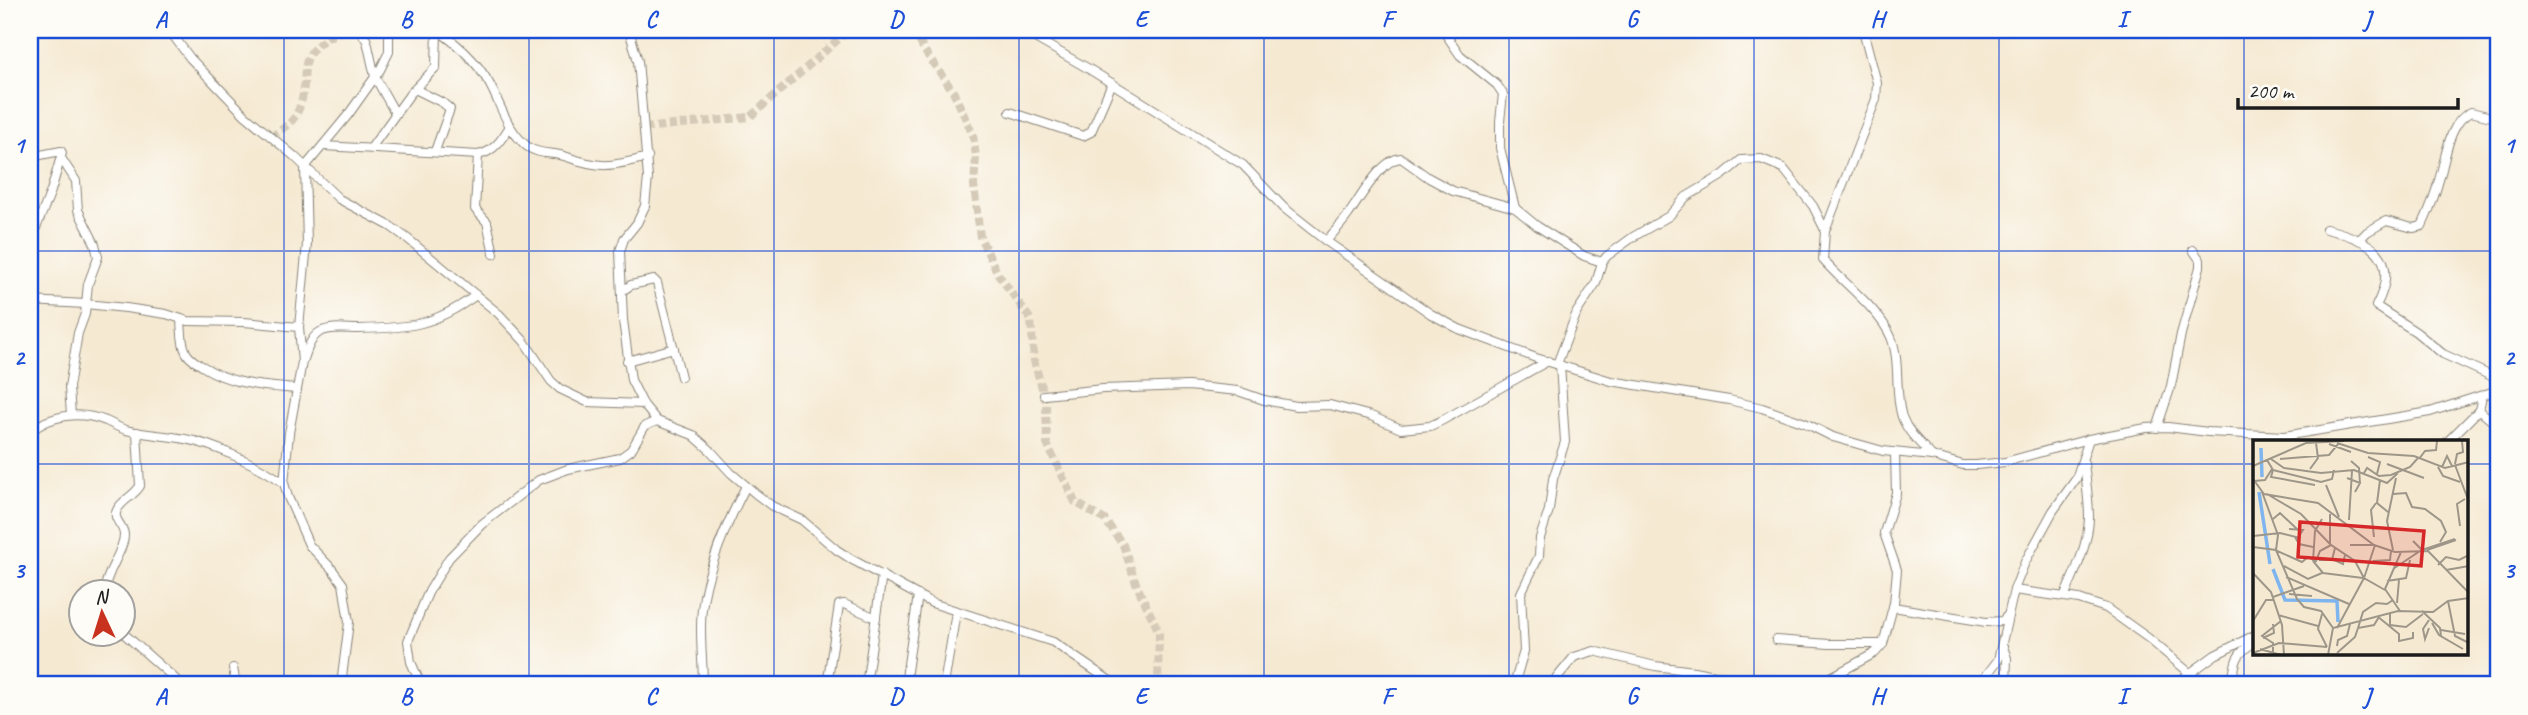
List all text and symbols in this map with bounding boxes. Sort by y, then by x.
text: A [155,5,169,34]
text: B [400,5,414,34]
text: C [646,5,660,34]
text: D [889,5,905,34]
text: E [1135,5,1151,34]
text: F [1382,5,1398,34]
text: G [1626,5,1641,34]
text: H [1870,5,1888,34]
text: I [2117,5,2132,34]
text: J [2361,5,2374,34]
scale bar [2238,66,2458,110]
text: 200 m [2248,78,2295,104]
text: 1 [14,131,27,160]
text: 1 [2504,131,2517,160]
text: 2 [14,343,27,372]
text: 2 [2504,343,2517,372]
inset map [2253,440,2468,656]
text: 3 [14,556,27,585]
text: 3 [2504,556,2517,585]
north arrow [66,578,136,648]
text: N [94,584,111,609]
text: A [155,682,169,711]
text: B [400,682,414,711]
text: C [646,682,660,711]
text: D [889,682,905,711]
text: E [1135,682,1151,711]
text: F [1382,682,1398,711]
text: G [1626,682,1641,711]
text: H [1870,682,1888,711]
text: I [2117,682,2132,711]
text: J [2361,682,2374,711]

